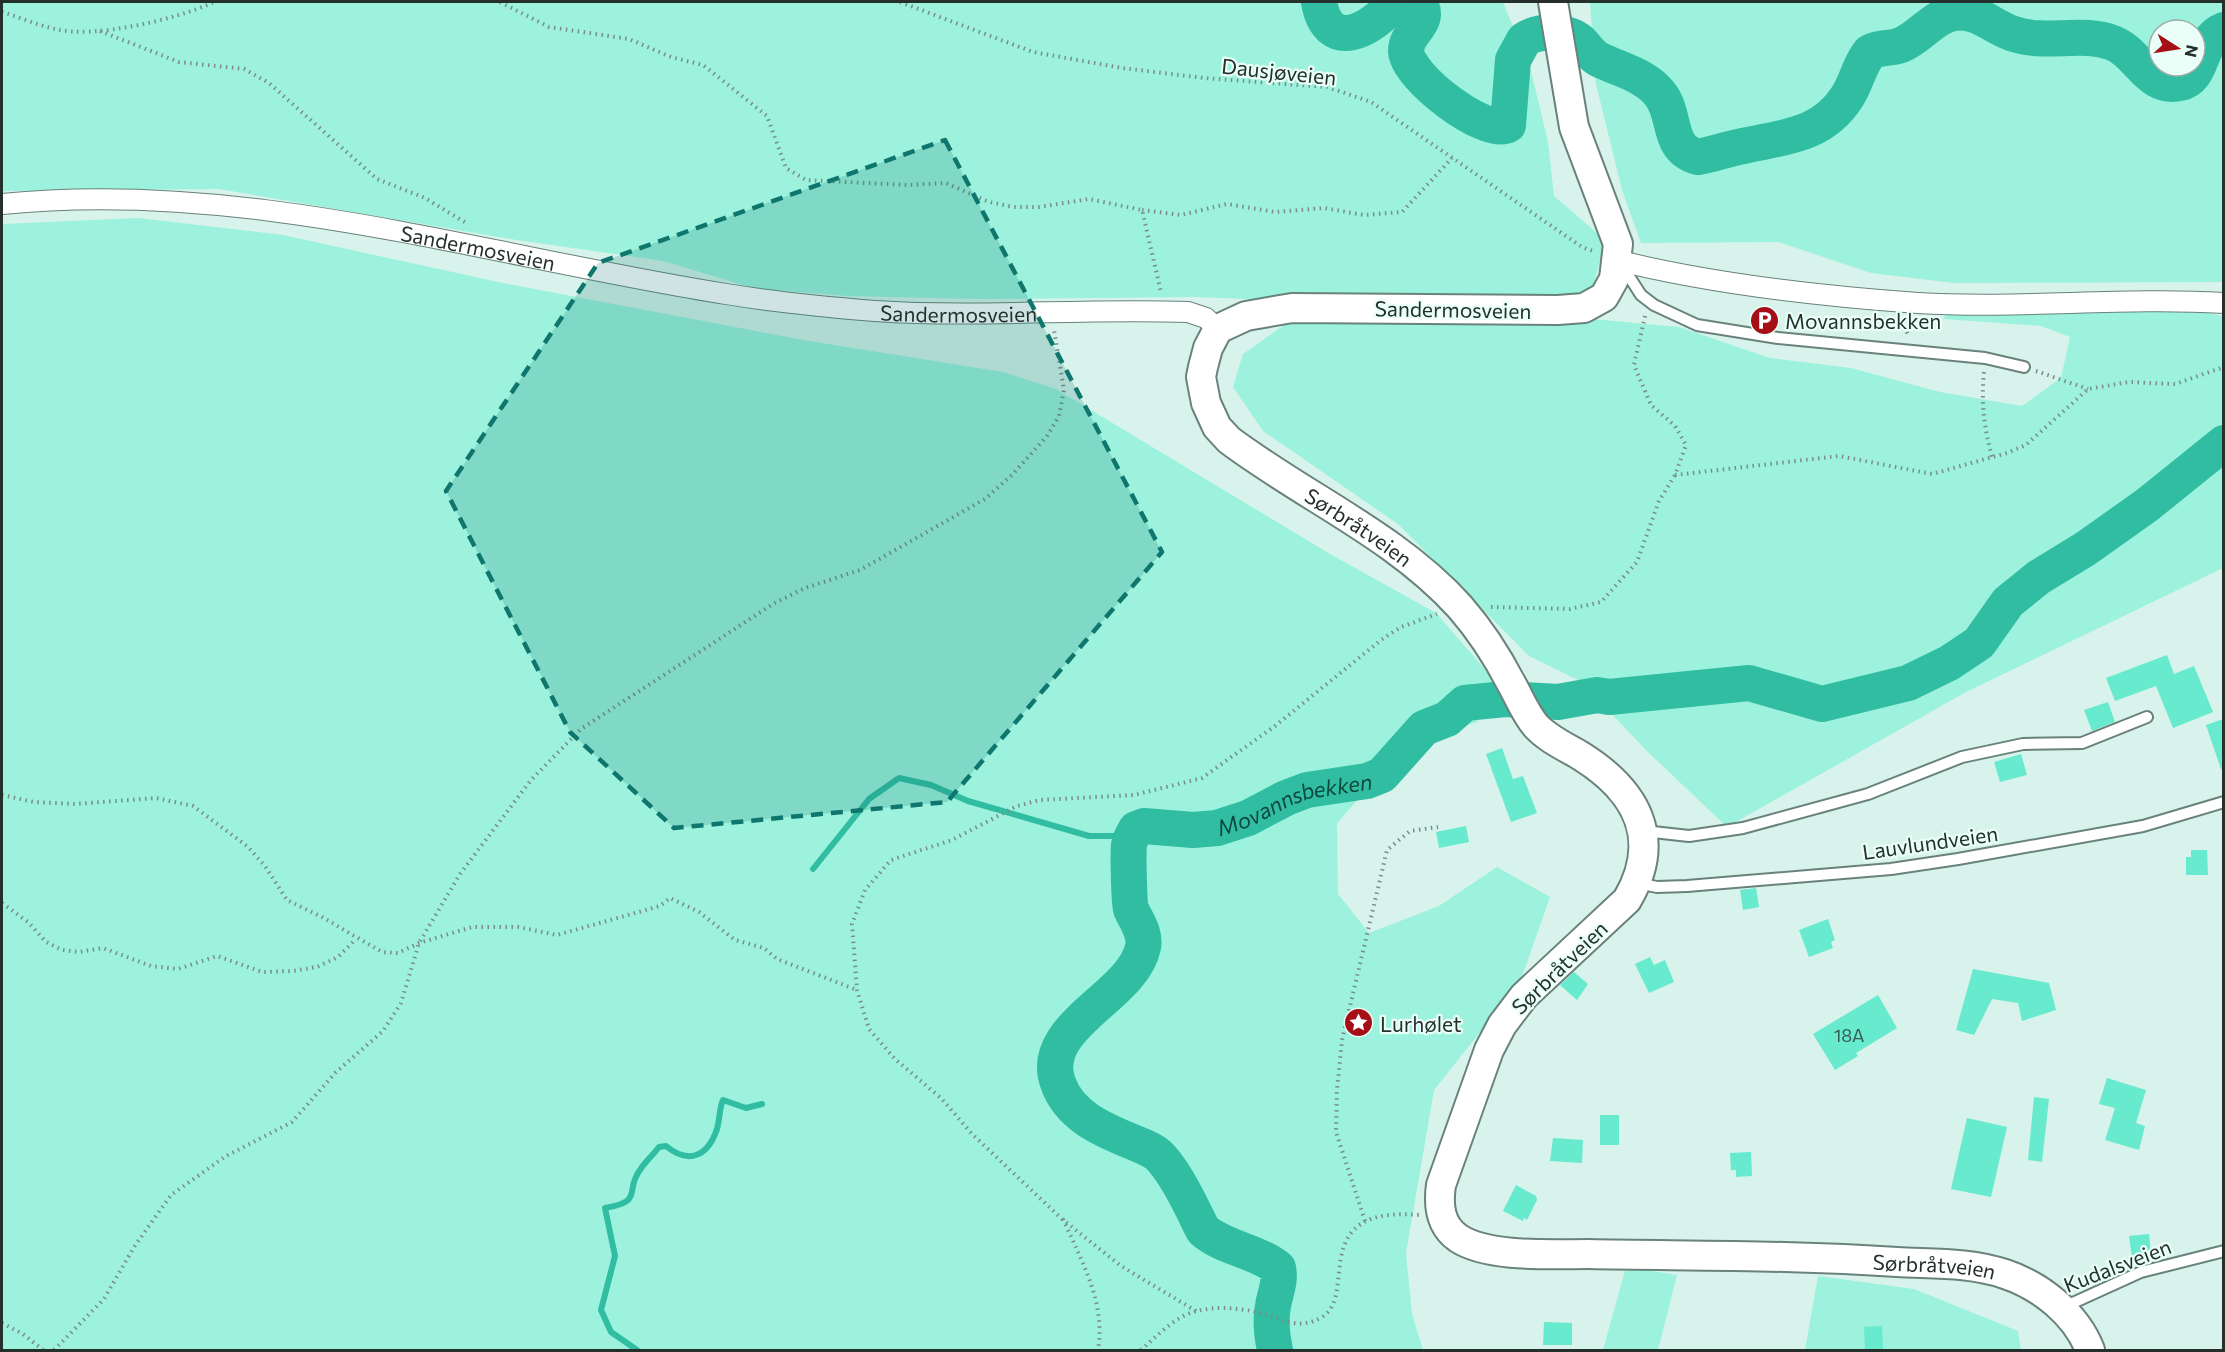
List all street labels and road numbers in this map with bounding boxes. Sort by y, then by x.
street label: Dausjøveien [1220,53,1338,89]
street label: Sandermosveien [399,219,558,274]
street label: Sandermosveien [1374,295,1532,323]
street label: Sandermosveien [880,299,1037,326]
street label: Sørbråtveien [1301,482,1418,571]
street label: Lauvlundveien [1861,820,1999,864]
street label: Sørbråtveien [1506,915,1612,1019]
street label: Kudalsveien [2060,1233,2174,1297]
street label: Sørbråtveien [1872,1248,1998,1283]

